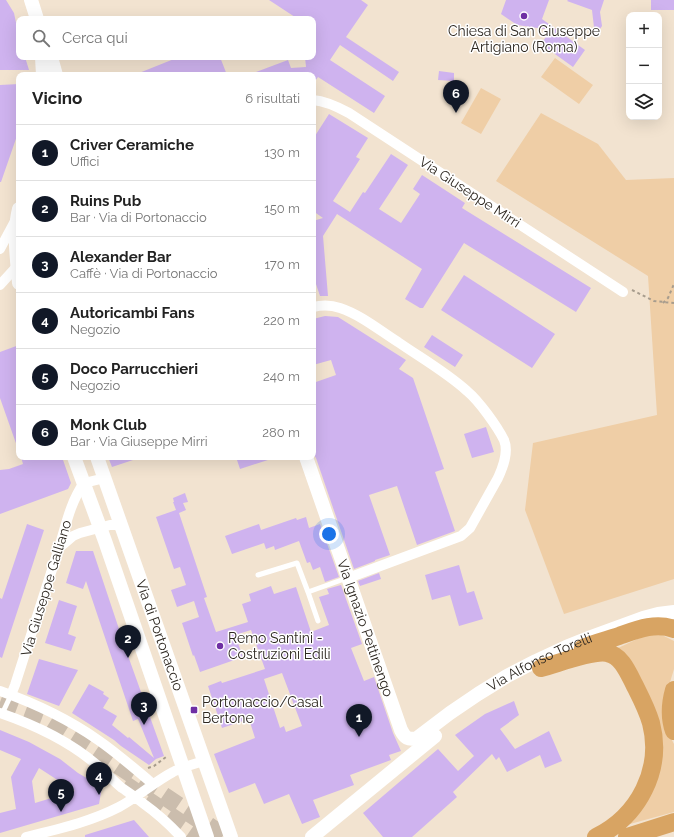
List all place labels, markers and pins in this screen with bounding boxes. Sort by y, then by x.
marker: Chiesa di San Giuseppe Artigiano (Roma) [519,11,529,21]
place label: Chiesa di San Giuseppe Artigiano (Roma) [448,23,600,55]
pin: 6 [443,80,469,113]
pin: 2 [115,625,141,658]
place label: Remo Santini - Costruzioni Edili [228,630,331,662]
marker: Remo Santini - Costruzioni Edili [215,641,225,651]
pin: 3 [131,692,157,725]
place label: Portonaccio/Casal Bertone [202,694,323,726]
pin: 1 [346,704,372,737]
marker: Portonaccio/Casal Bertone [189,705,199,715]
pin: 4 [86,762,112,795]
pin: 5 [48,779,74,812]

